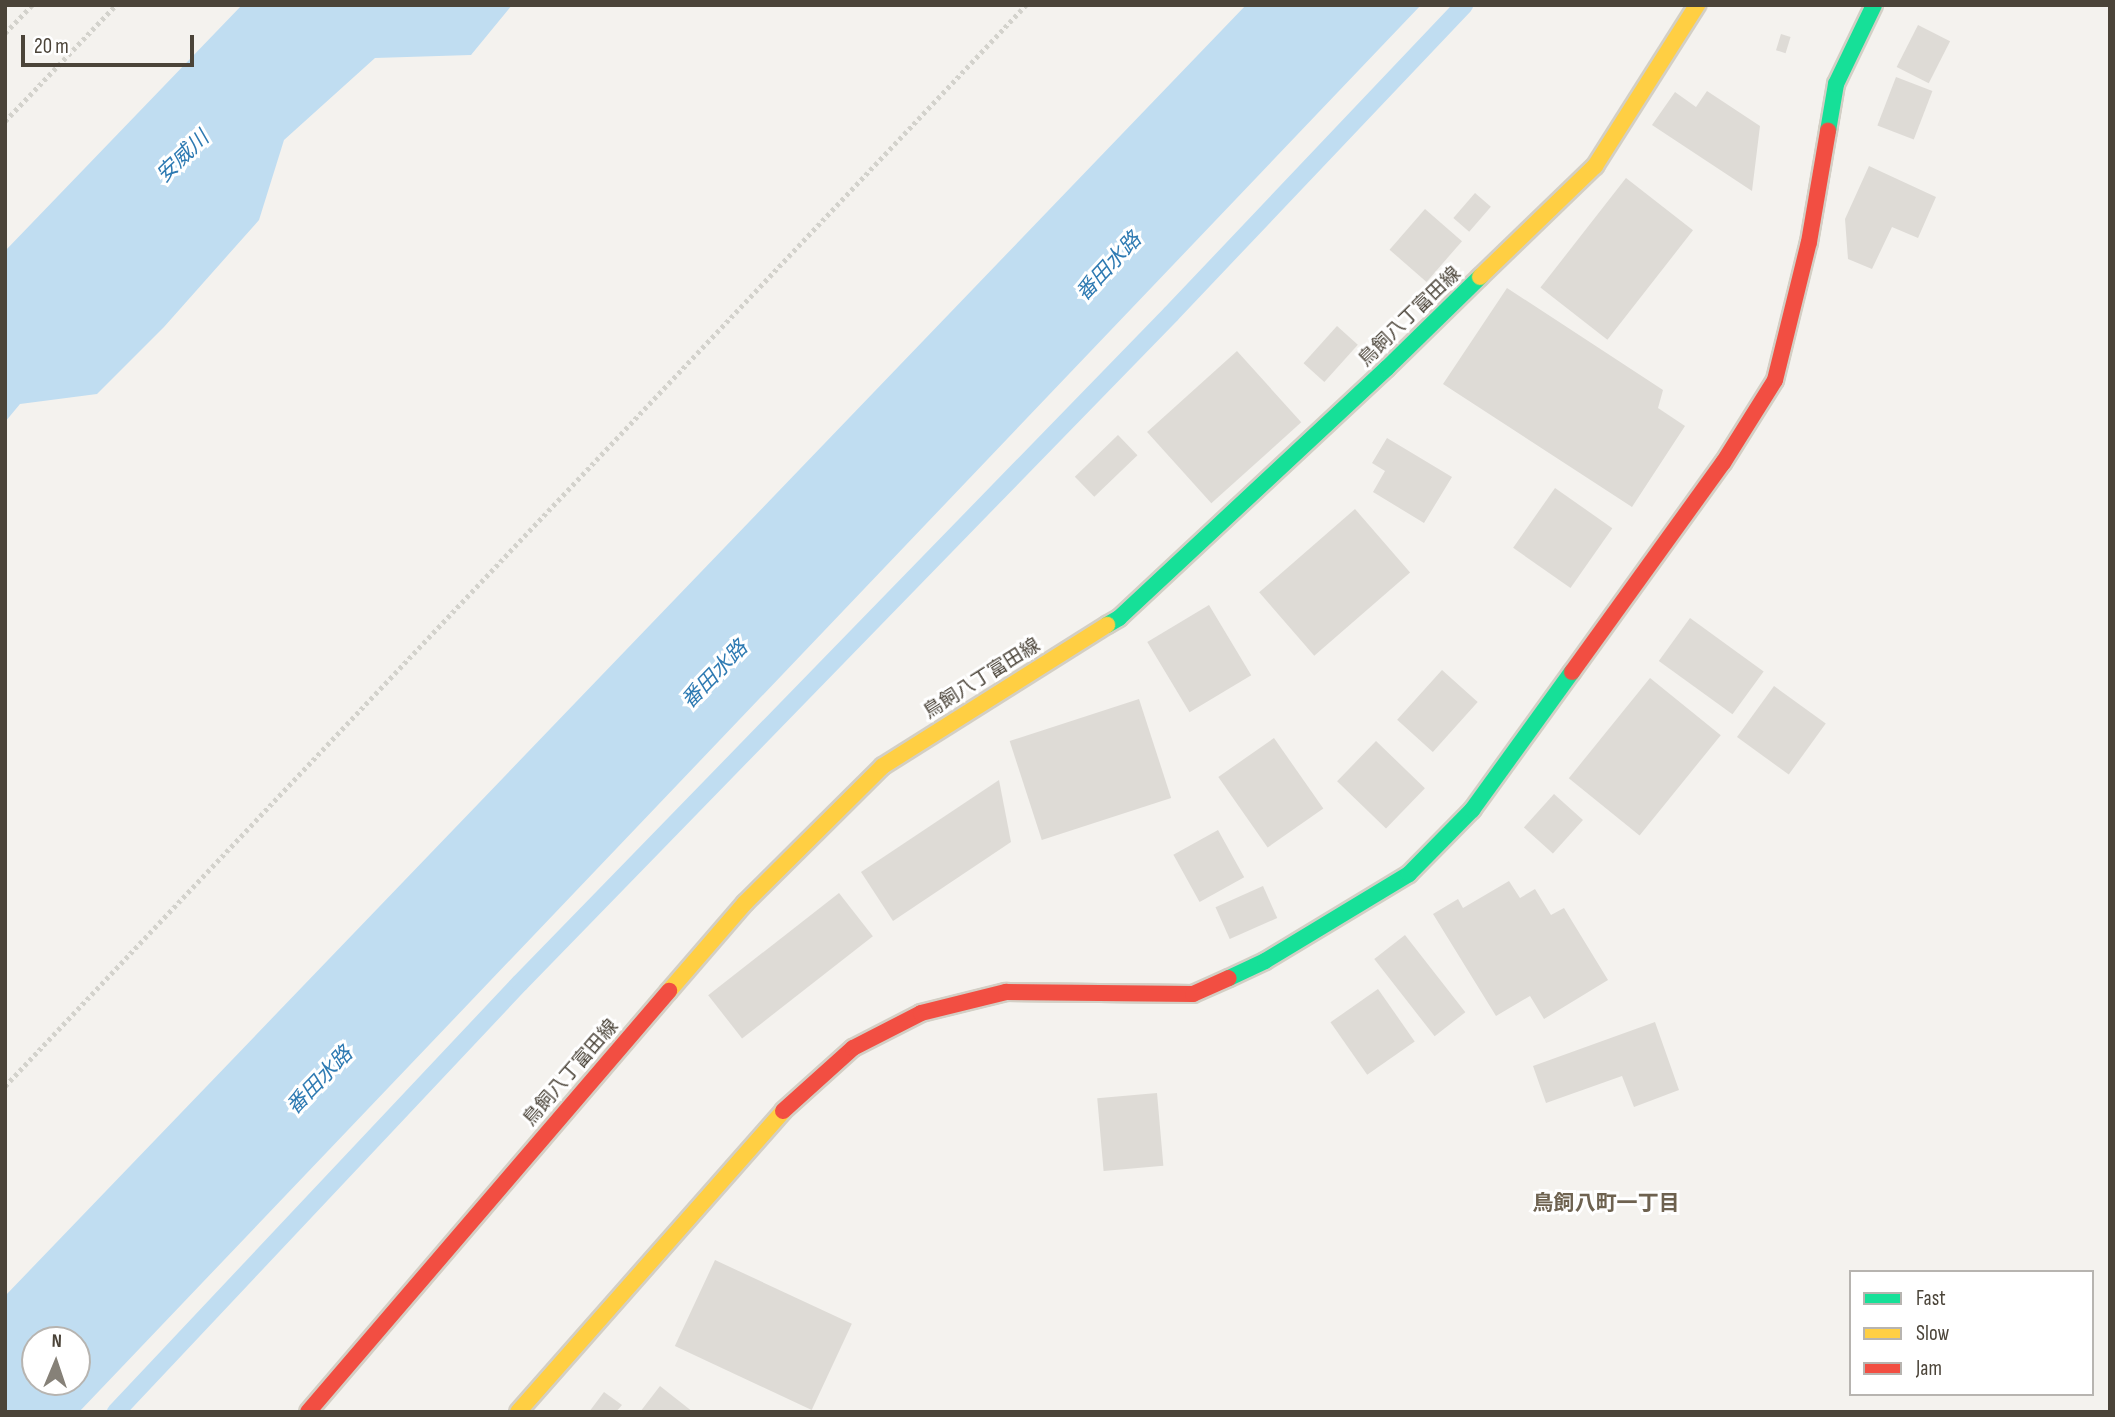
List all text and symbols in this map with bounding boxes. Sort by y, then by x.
scale bar [24,21,198,65]
text: 20 m [34,34,69,59]
water label: 安威川 [152,126,214,188]
water label: 番田水路 [1071,228,1147,306]
street label: 鳥飼八丁富田線 [1354,263,1466,371]
street label: 鳥飼八丁富田線 [920,634,1044,724]
water label: 番田水路 [677,636,753,714]
street label: 鳥飼八丁富田線 [519,1015,623,1131]
water label: 番田水路 [282,1042,358,1120]
district label: 鳥飼八町一丁目 [1533,1191,1679,1217]
legend [1849,1270,2094,1396]
text: Fast [1916,1286,1946,1311]
text: Slow [1916,1321,1949,1346]
north arrow [21,1326,91,1396]
text: N [51,1330,62,1353]
text: Jam [1916,1356,1942,1381]

